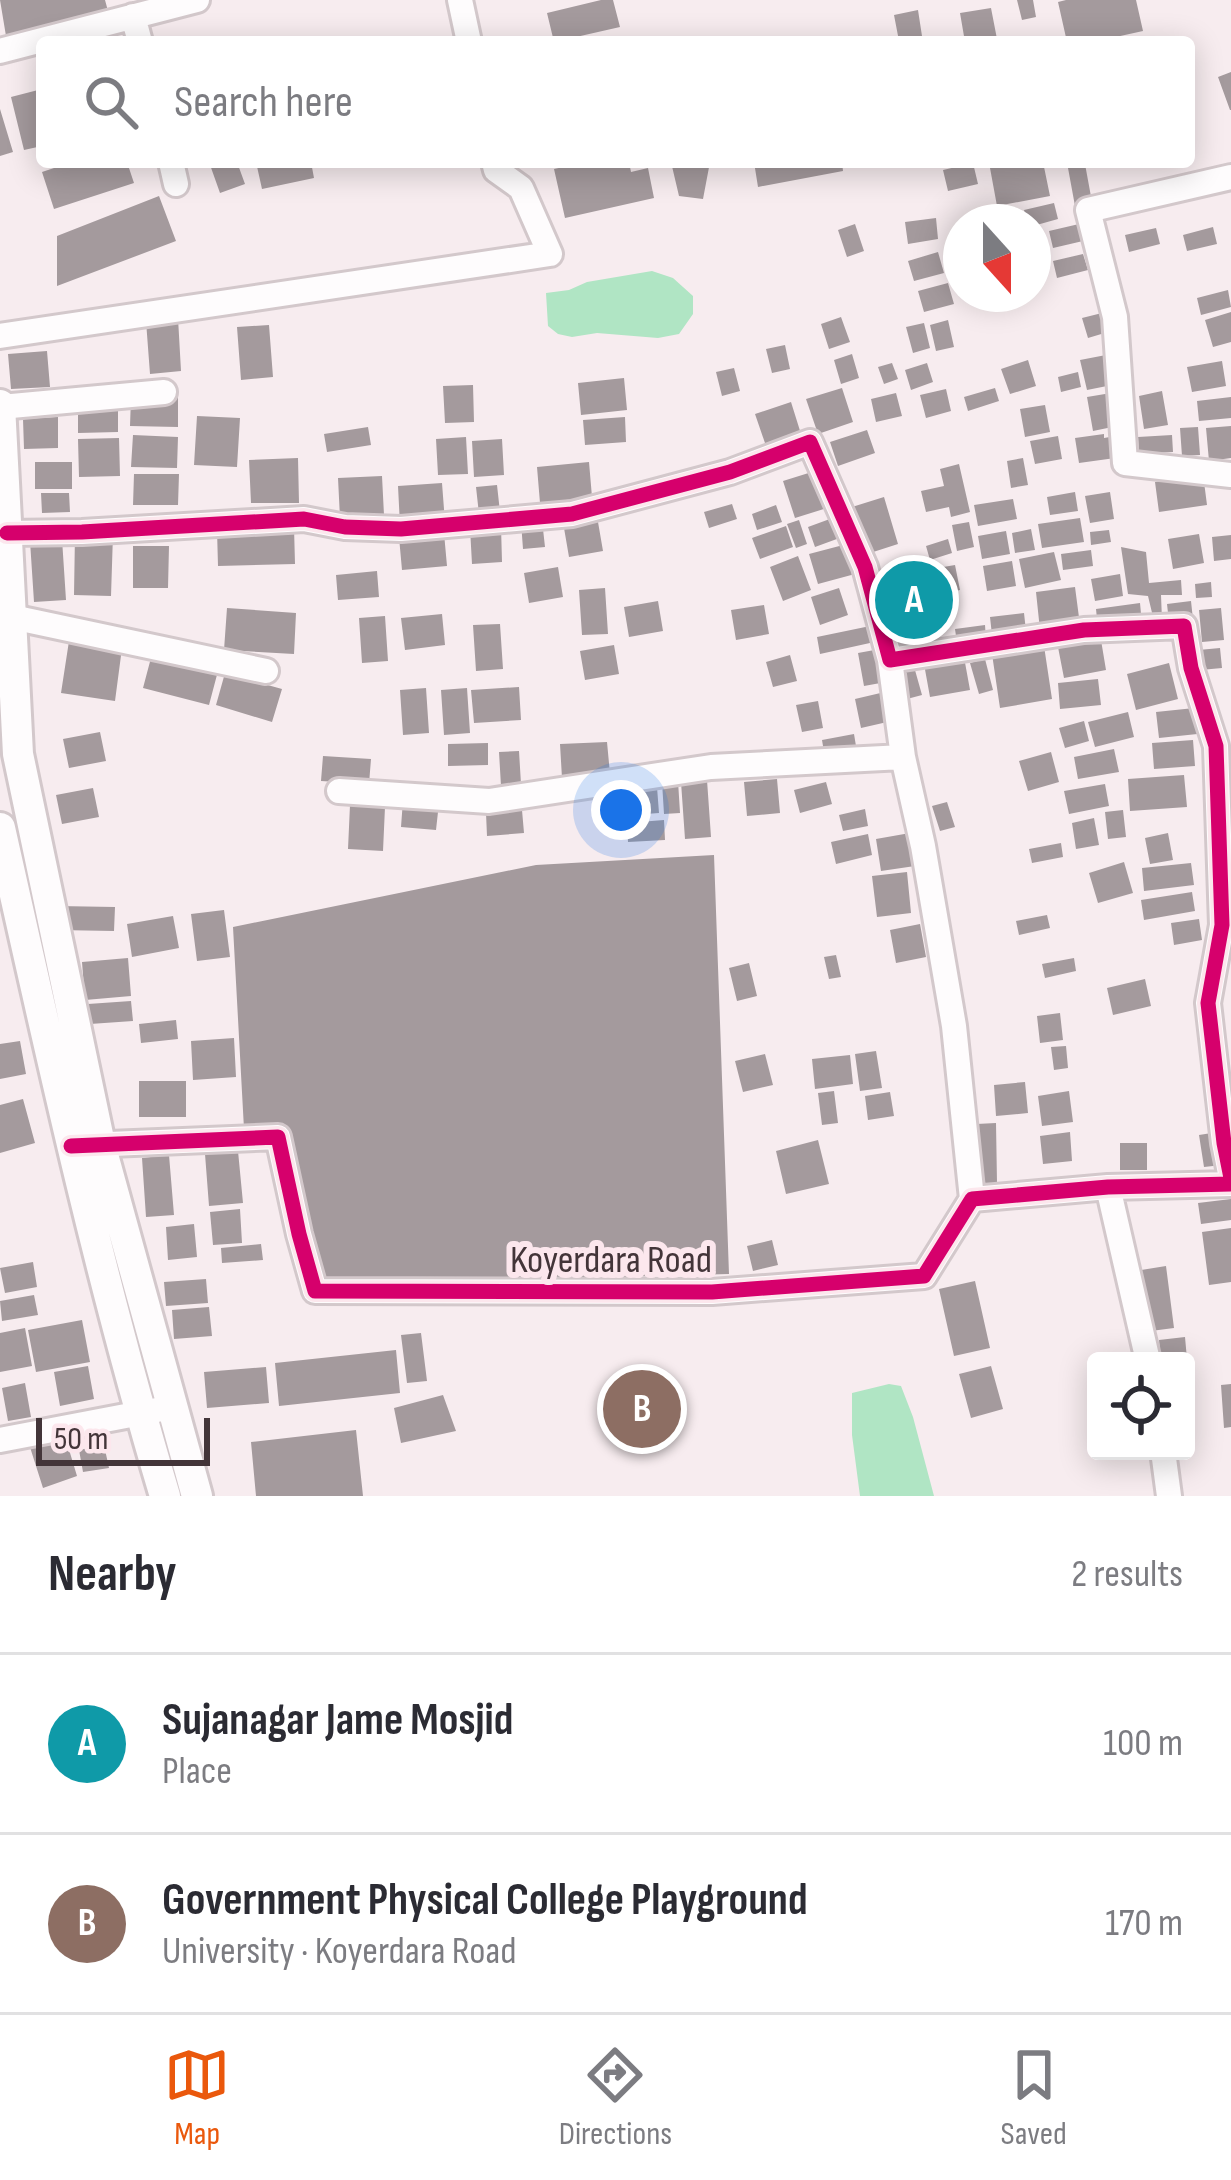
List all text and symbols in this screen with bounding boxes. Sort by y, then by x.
search box [36,36,1195,168]
icon: search [78,69,144,135]
text: Search here [174,75,353,130]
north arrow [943,204,1051,312]
pin: A [875,555,953,645]
your location [591,780,651,840]
street label: Koyerdara Road [510,1237,712,1284]
map controls [1087,1352,1195,1460]
button: locate [1087,1352,1195,1460]
pin: B [603,1364,681,1454]
scale bar [36,1412,210,1465]
text: 50 m [54,1419,108,1459]
text: Nearby [48,1544,177,1605]
text: 2 results [1071,1551,1183,1598]
text: Sujanagar Jame Mosjid [162,1693,513,1748]
text: A [78,1720,96,1767]
text: 100 m [1103,1720,1183,1767]
text: Place [162,1748,232,1795]
text: Government Physical College Playground [162,1873,808,1928]
text: B [78,1900,96,1947]
text: 170 m [1105,1900,1183,1947]
text: University · Koyerdara Road [162,1928,517,1975]
tab: Map [164,2042,230,2154]
tab: Directions [559,2042,672,2154]
tab: Saved [1001,2042,1067,2154]

